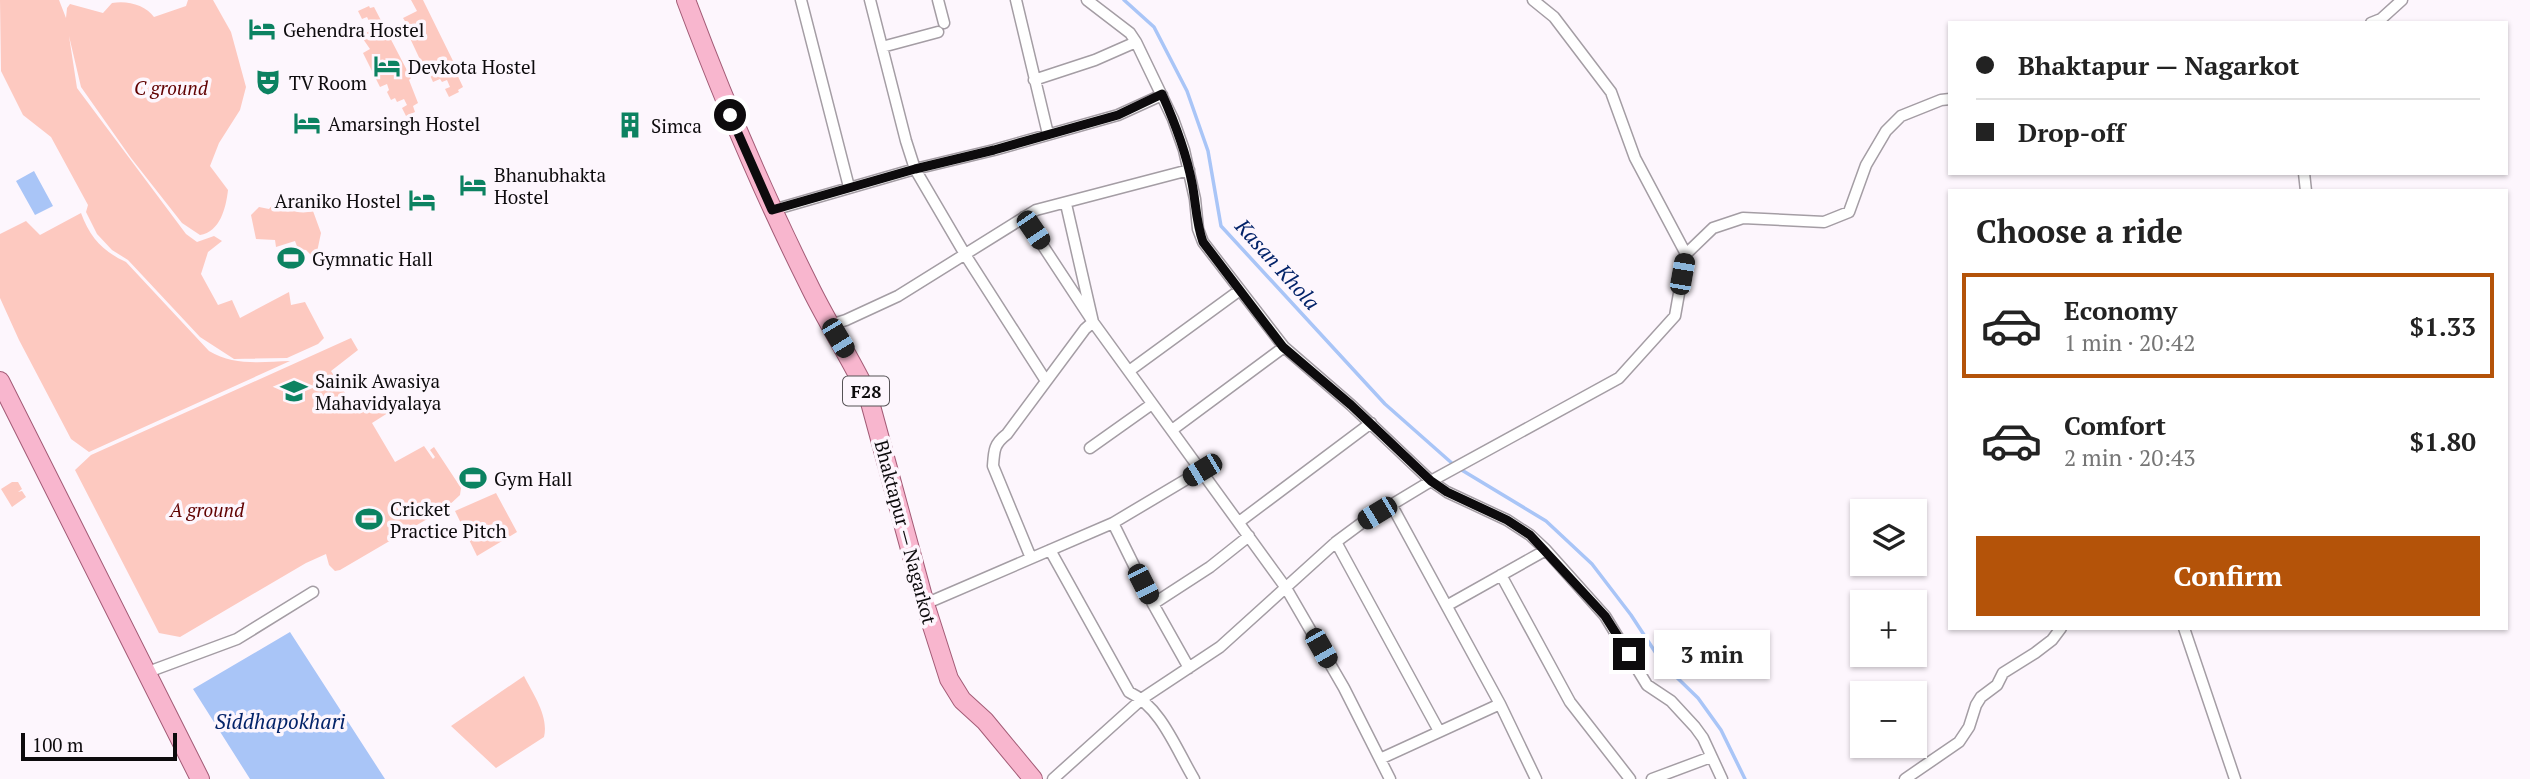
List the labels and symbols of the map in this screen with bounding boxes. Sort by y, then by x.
hotel icon: Gehendra Hostel [247,14,277,44]
place label: Gehendra Hostel [283,17,425,42]
hotel icon: Devkota Hostel [372,51,402,81]
place label: Devkota Hostel [408,54,536,79]
theatre icon: TV Room [253,67,283,97]
place label: TV Room [289,70,368,95]
park label: C ground [134,75,209,100]
route start [714,99,746,131]
hotel icon: Amarsingh Hostel [292,108,322,138]
building icon: Simca [615,110,645,140]
place label: Amarsingh Hostel [328,111,480,136]
place label: Simca [651,113,702,138]
place label: Bhanubhakta Hostel [494,162,607,209]
hotel icon: Bhanubhakta Hostel [458,170,488,200]
hotel icon: Araniko Hostel [407,185,437,215]
place label: Araniko Hostel [275,188,401,213]
car [1013,207,1054,253]
water label: Kasan Khola [1229,212,1326,316]
sports icon: Gymnatic Hall [276,243,306,273]
place label: Gymnatic Hall [312,246,433,271]
car [1669,251,1696,297]
car [819,315,858,361]
place label: Sainik Awasiya Mahavidyalaya [315,368,442,415]
school or university icon: Sainik Awasiya Mahavidyalaya [279,376,309,406]
road number: F28 [843,376,889,405]
street label: Bhaktapur — Nagarkot [869,437,943,627]
car [1179,450,1226,490]
sports icon: Gym Hall [458,463,488,493]
place label: Gym Hall [494,466,573,491]
car [1354,493,1401,533]
place label: Cricket Practice Pitch [390,496,507,543]
park label: A ground [169,497,245,522]
sports icon: Cricket Practice Pitch [354,504,384,534]
car [1125,561,1162,607]
car [1302,625,1341,671]
callout: 3 min [1654,630,1769,678]
route end [1613,638,1645,670]
water label: Siddhapokhari [215,707,346,735]
scale bar [21,730,177,762]

